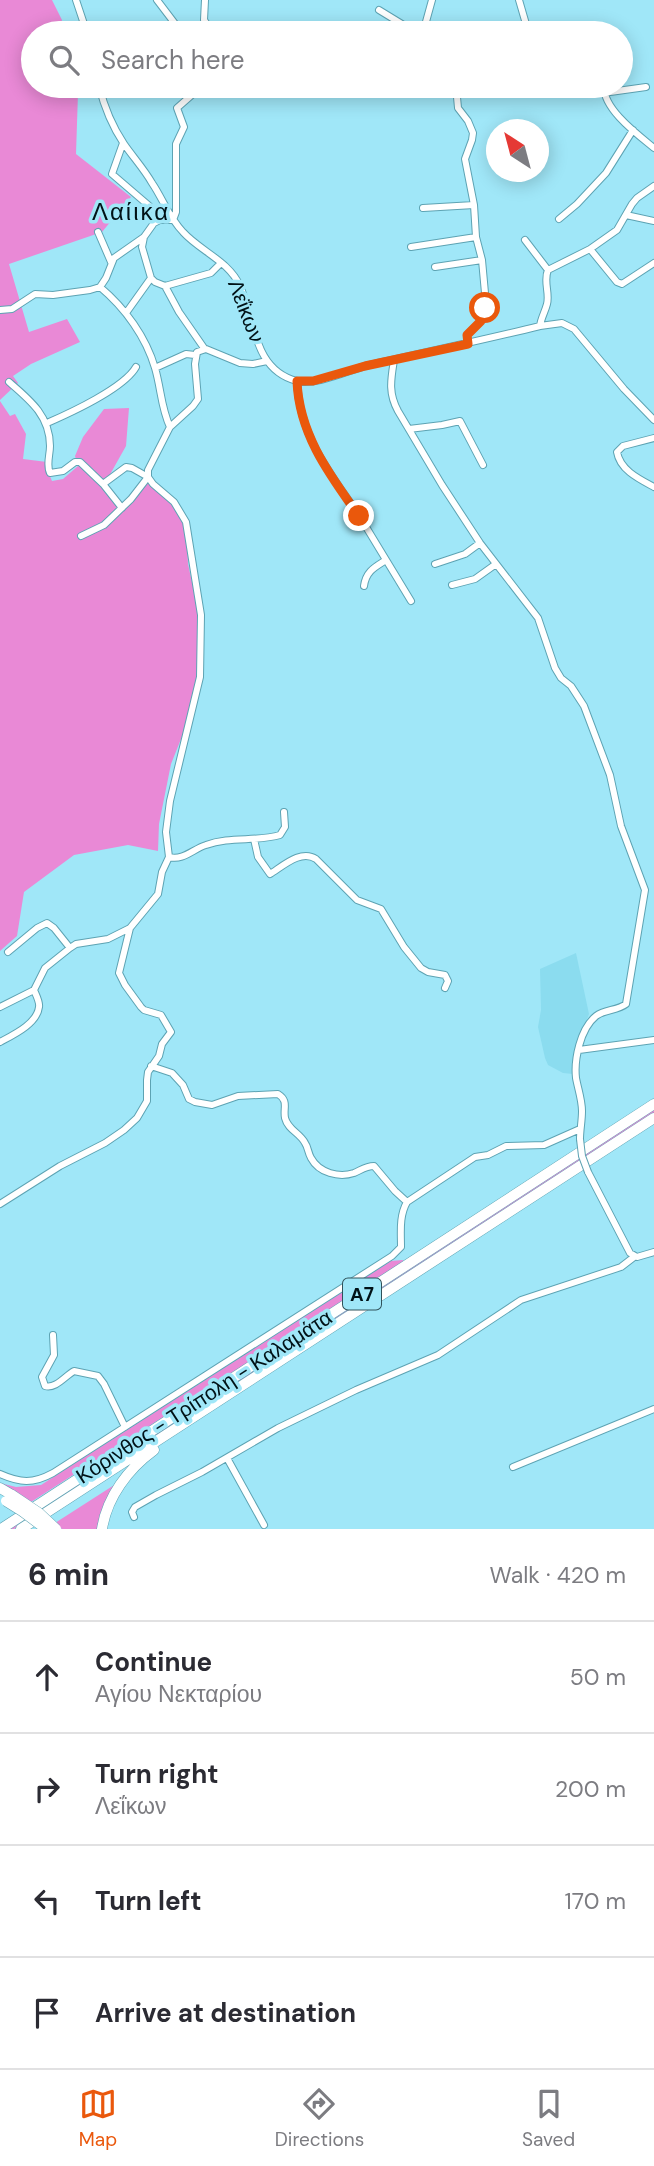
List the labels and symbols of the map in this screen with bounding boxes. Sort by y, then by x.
north arrow [486,119,549,182]
district label: Λαίικα [92,196,170,227]
street label: Λεΐκων [221,276,271,346]
route start [469,292,500,323]
route end [343,500,374,531]
road number: Α7 [343,1278,381,1310]
street label: Κόρινθος - Τρίπολη - Καλαμάτα [71,1304,337,1490]

